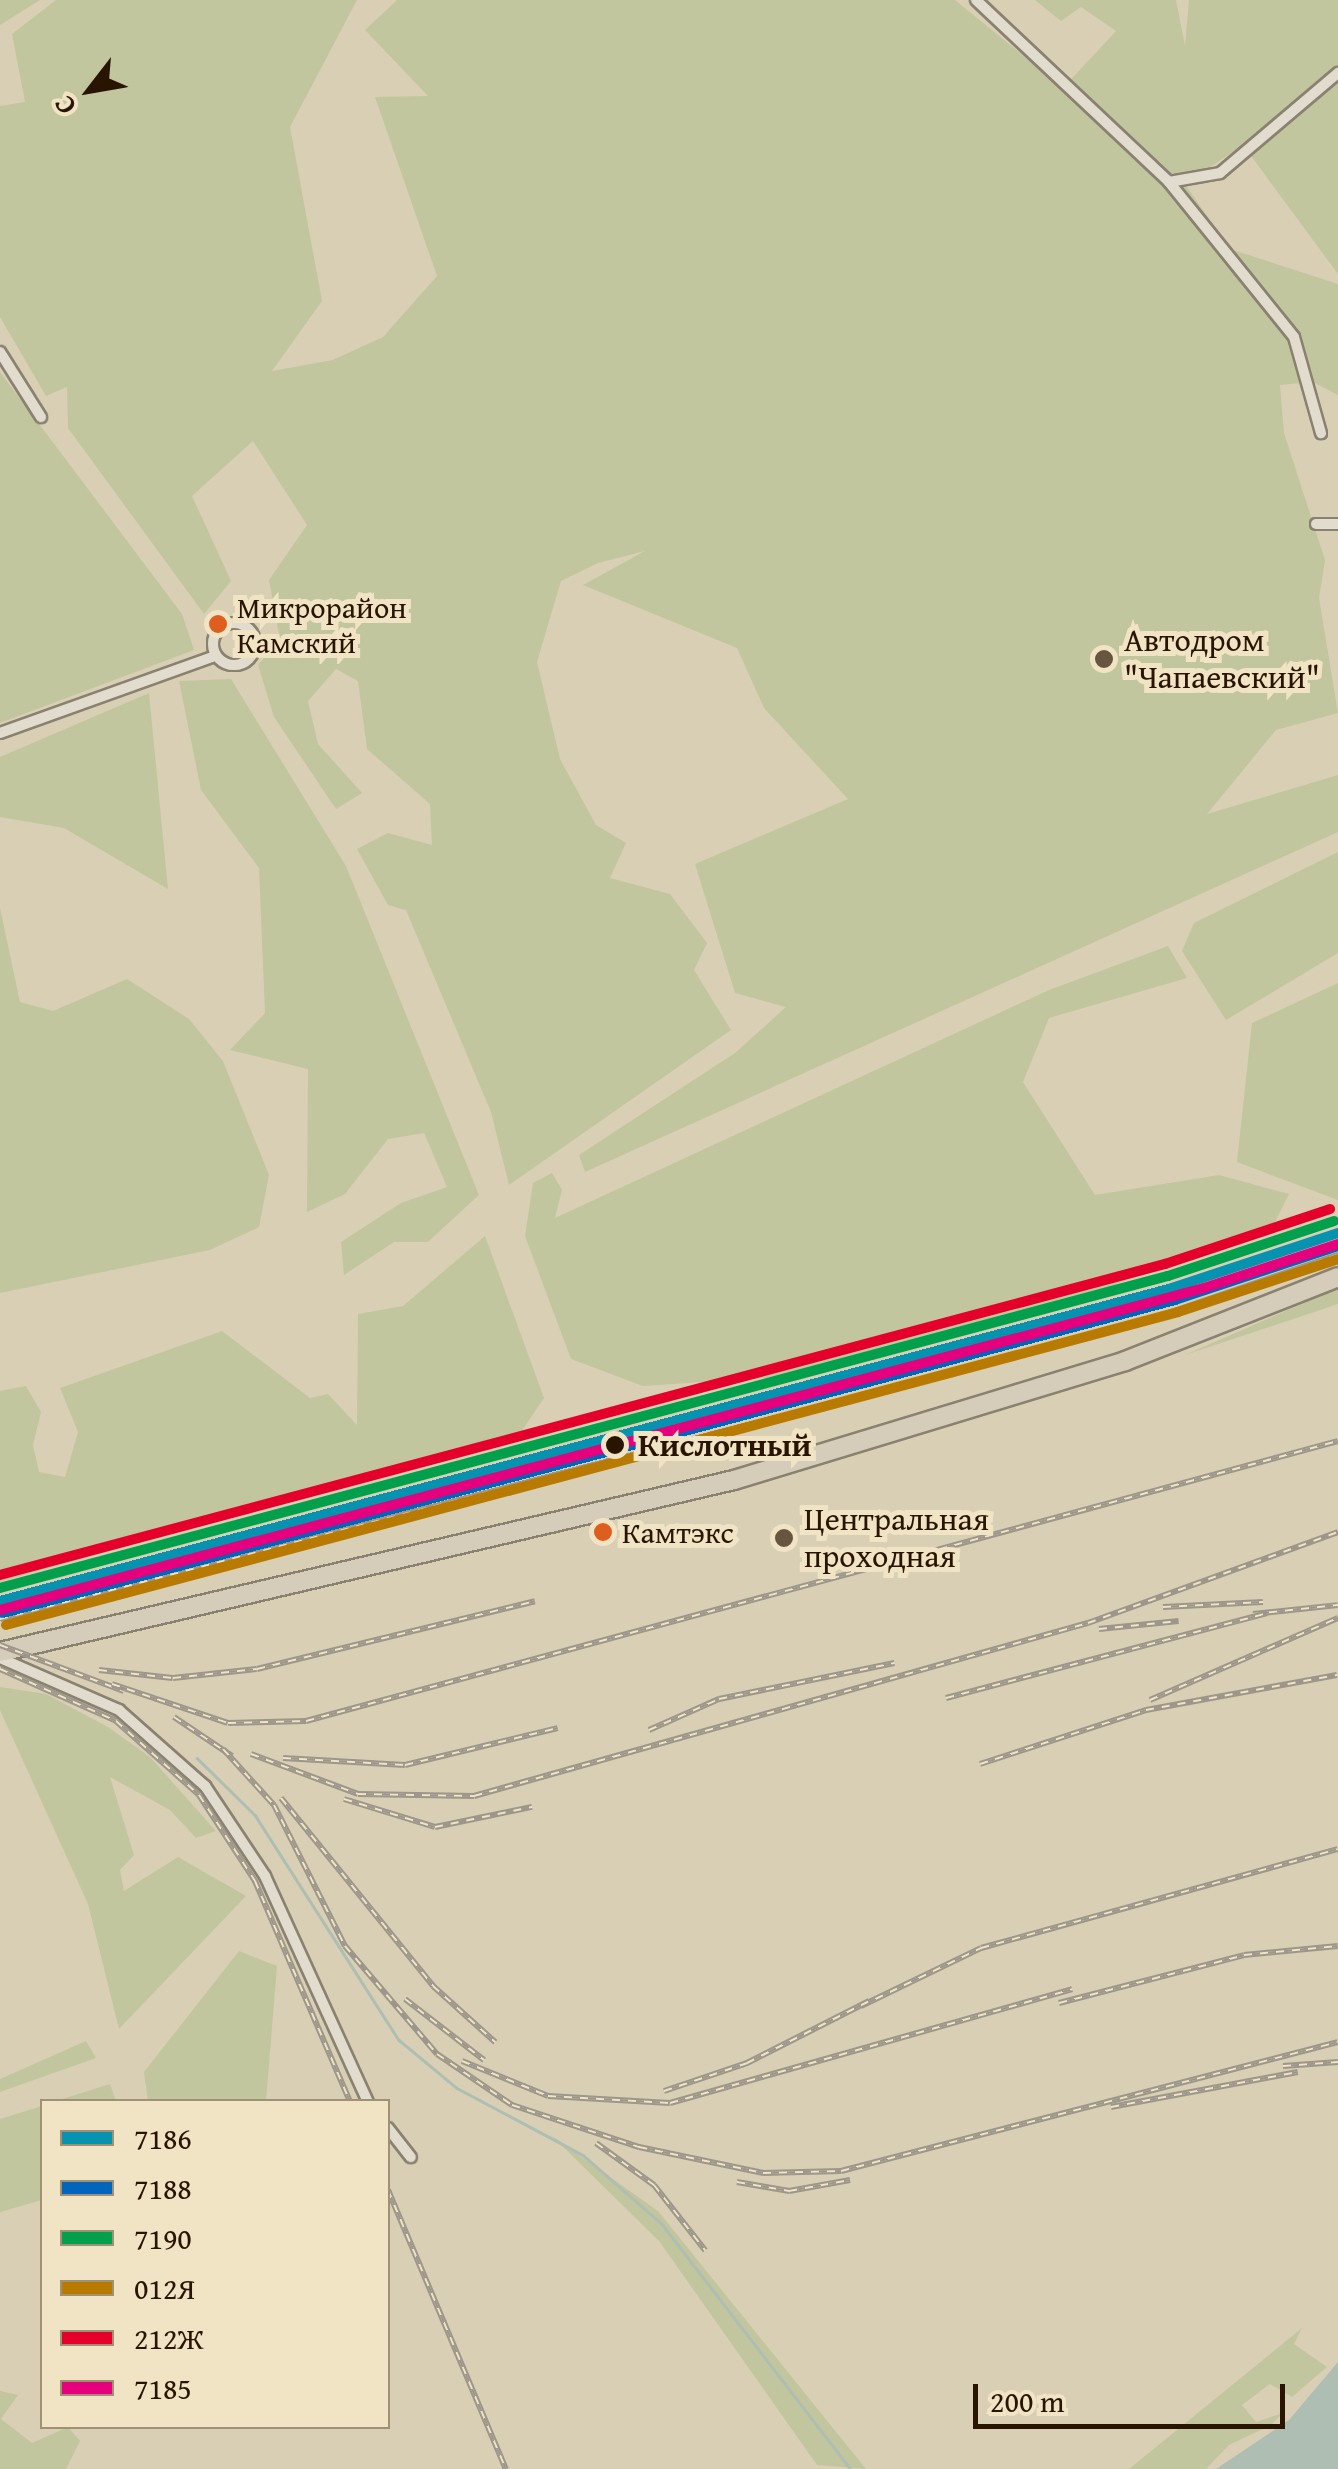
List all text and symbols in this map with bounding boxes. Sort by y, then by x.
north arrow [40,40,140,140]
text: С [42,88,86,123]
place label: Микрорайон Камский [237,589,407,660]
marker: Микрорайон Камский [208,614,228,634]
place label: Автодром "Чапаевский" [1124,622,1320,697]
marker: Автодром "Чапаевский" [1093,648,1115,670]
place label: Кислотный [638,1426,812,1464]
marker: Кислотный [602,1432,628,1458]
place label: Центральная проходная [804,1501,989,1576]
place label: Камтэкс [622,1514,734,1550]
marker: Камтэкс [593,1522,613,1542]
marker: Центральная проходная [773,1527,795,1549]
legend [40,2099,390,2429]
text: 7186 [134,2116,192,2160]
text: 7188 [134,2166,192,2210]
text: 7190 [134,2216,192,2260]
text: 012Я [134,2266,195,2310]
text: 212Ж [134,2316,204,2360]
scale bar [978,2364,1290,2426]
text: 7185 [134,2366,192,2410]
text: 200 m [990,2379,1064,2423]

